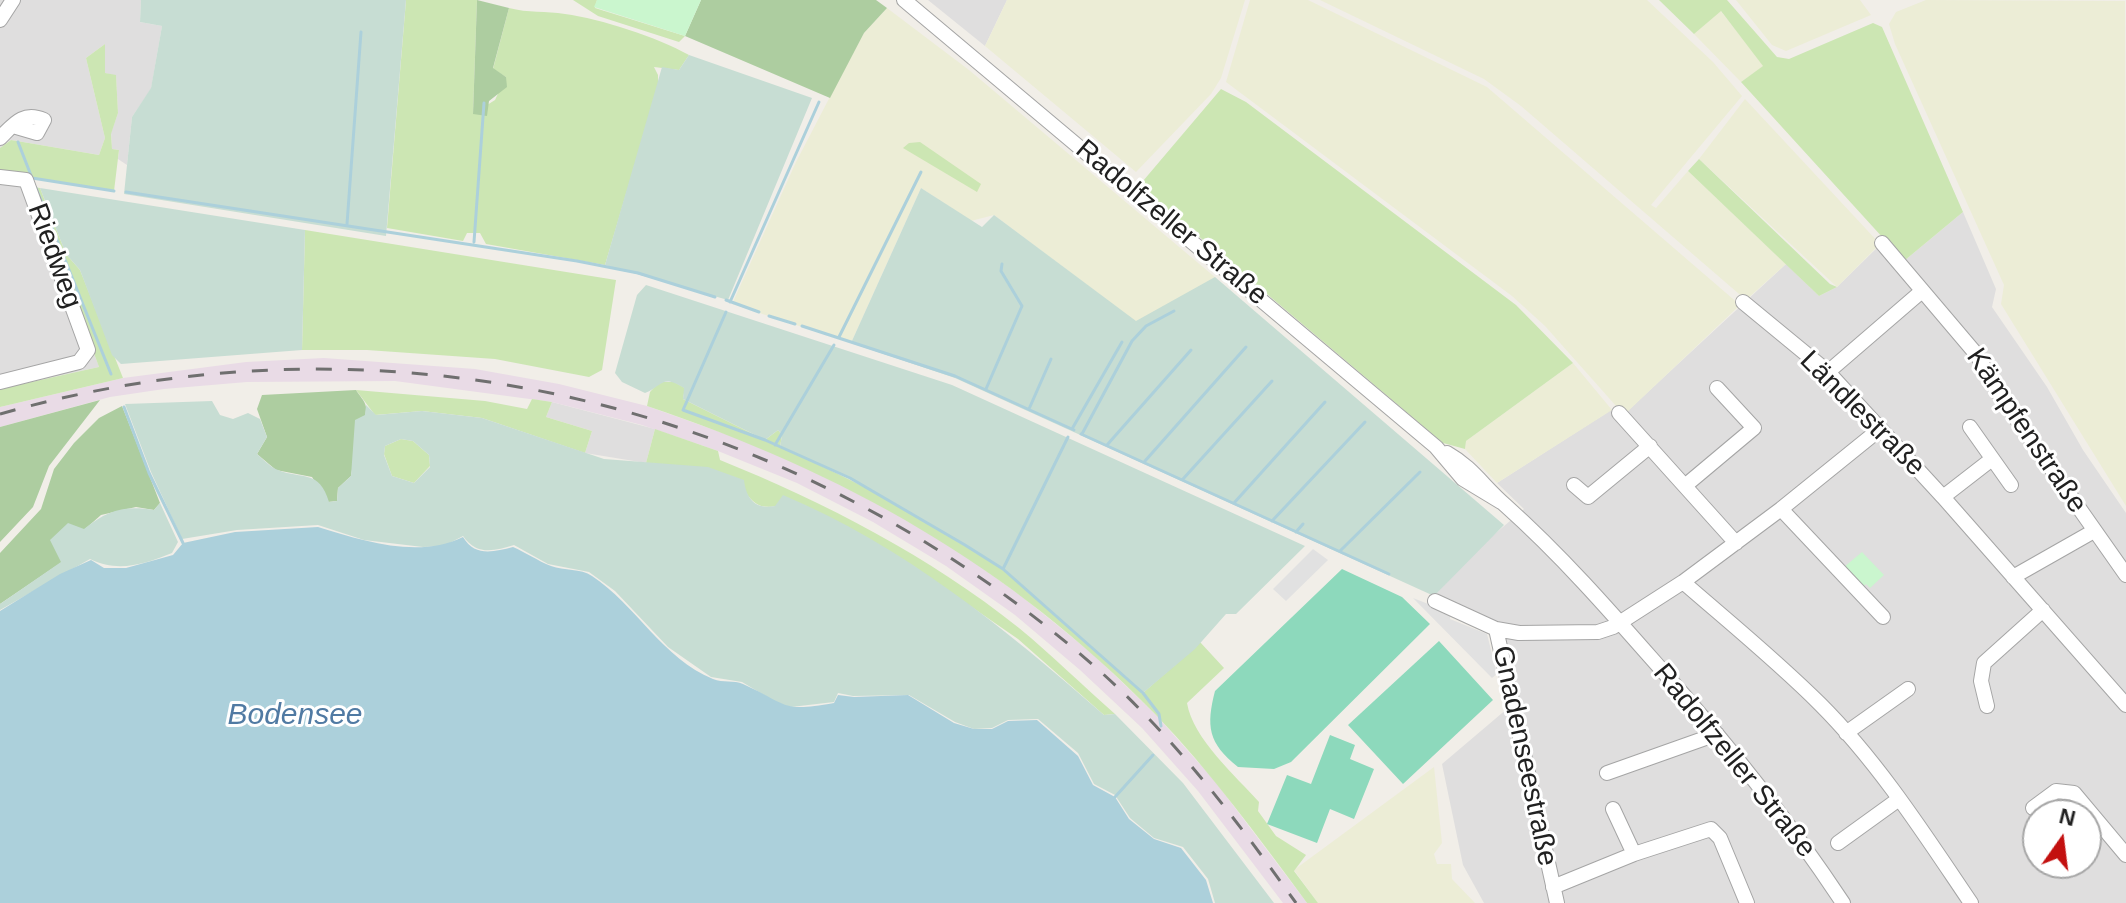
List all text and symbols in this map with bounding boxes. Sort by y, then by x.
street label: Radolfzeller Straße [1068,133,1274,313]
street label: Riedweg [20,199,88,313]
street label: Kämpfenstraße [1959,342,2093,520]
street label: Ländlestraße [1792,344,1932,484]
street label: Gnadenseestraße [1484,643,1564,869]
street label: Radolfzeller Straße [1646,657,1822,865]
water label: Bodensee [227,698,363,734]
north arrow [2022,799,2102,879]
text: N [2057,803,2078,831]

